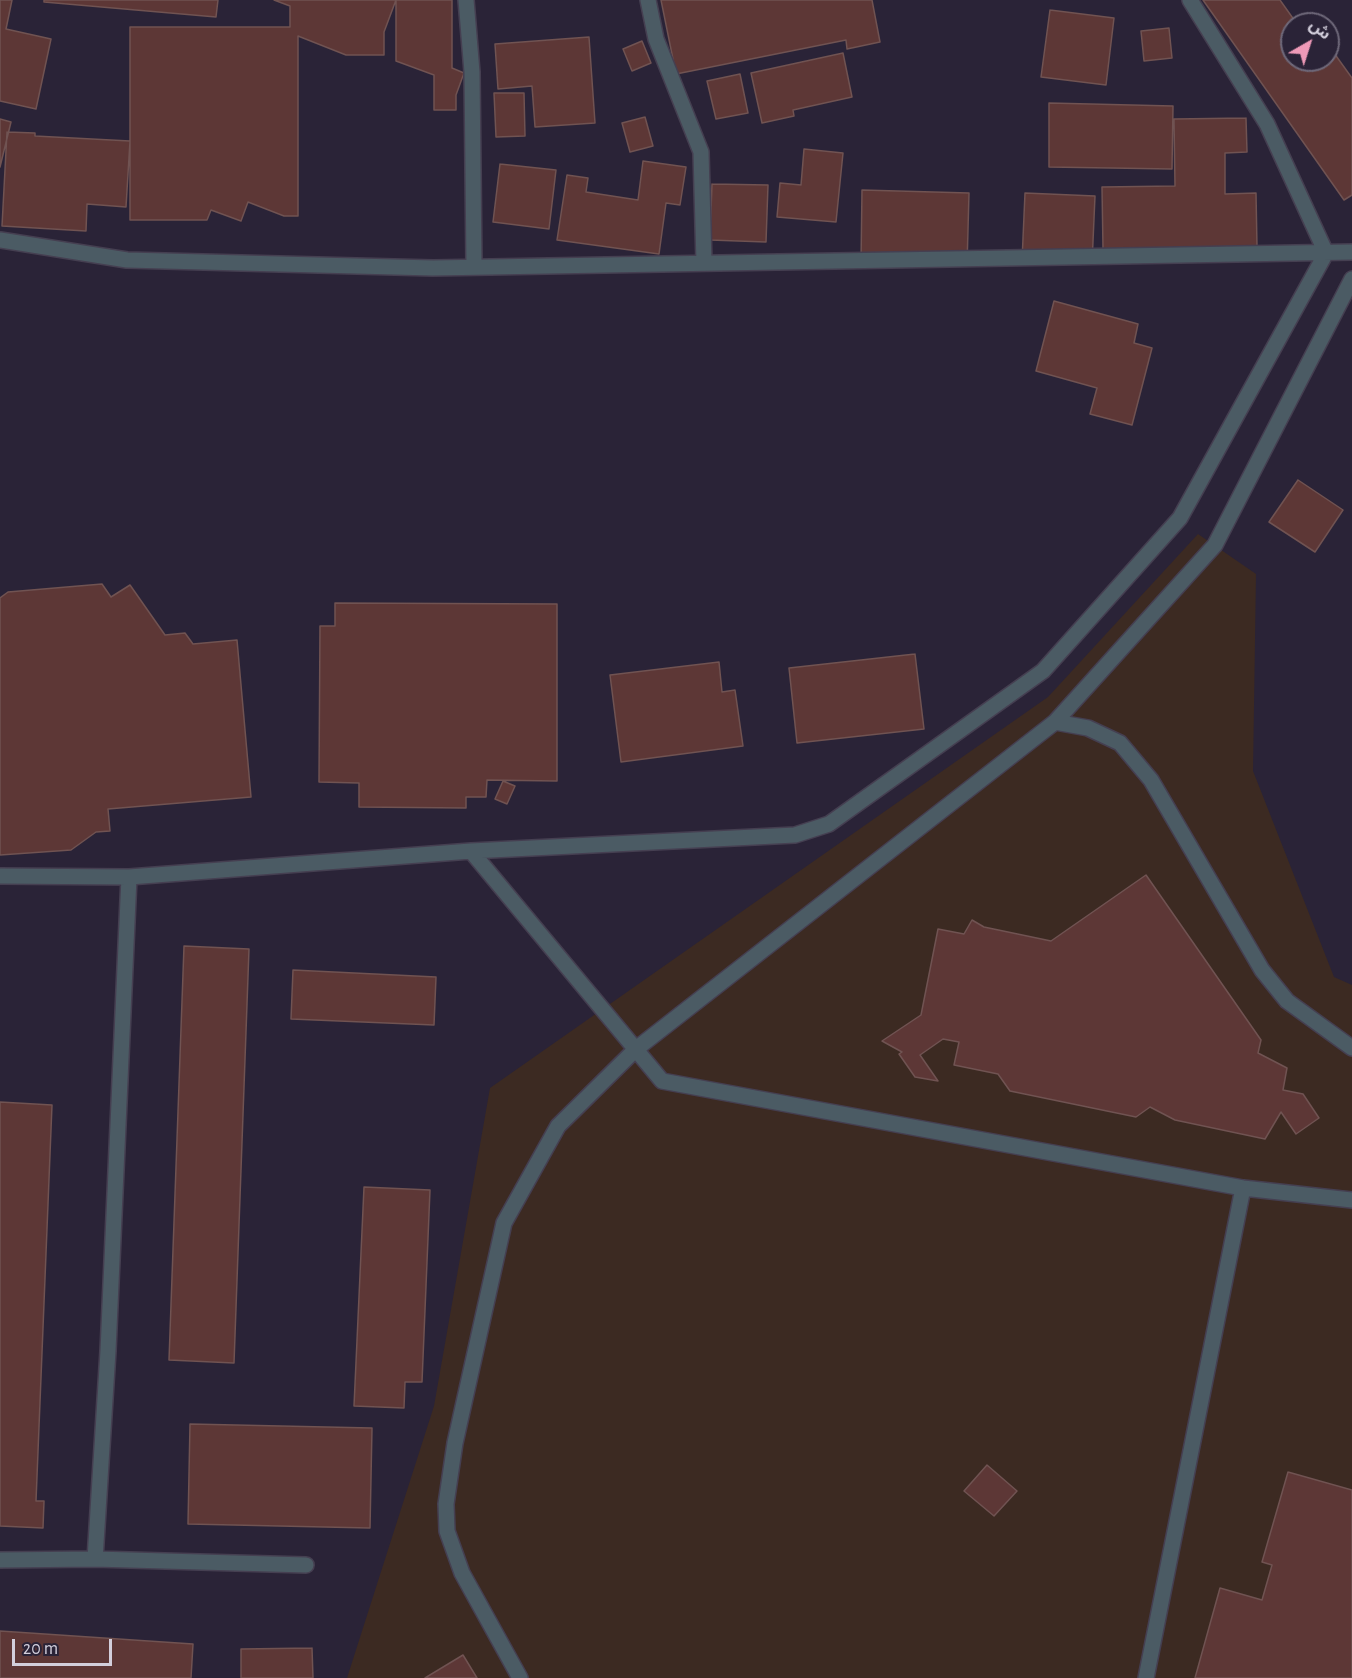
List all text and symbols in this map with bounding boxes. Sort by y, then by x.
north arrow [1280,12,1340,72]
text: ش [1307,16,1334,43]
scale bar [15,1627,116,1665]
text: 20 m [23,1640,58,1658]

